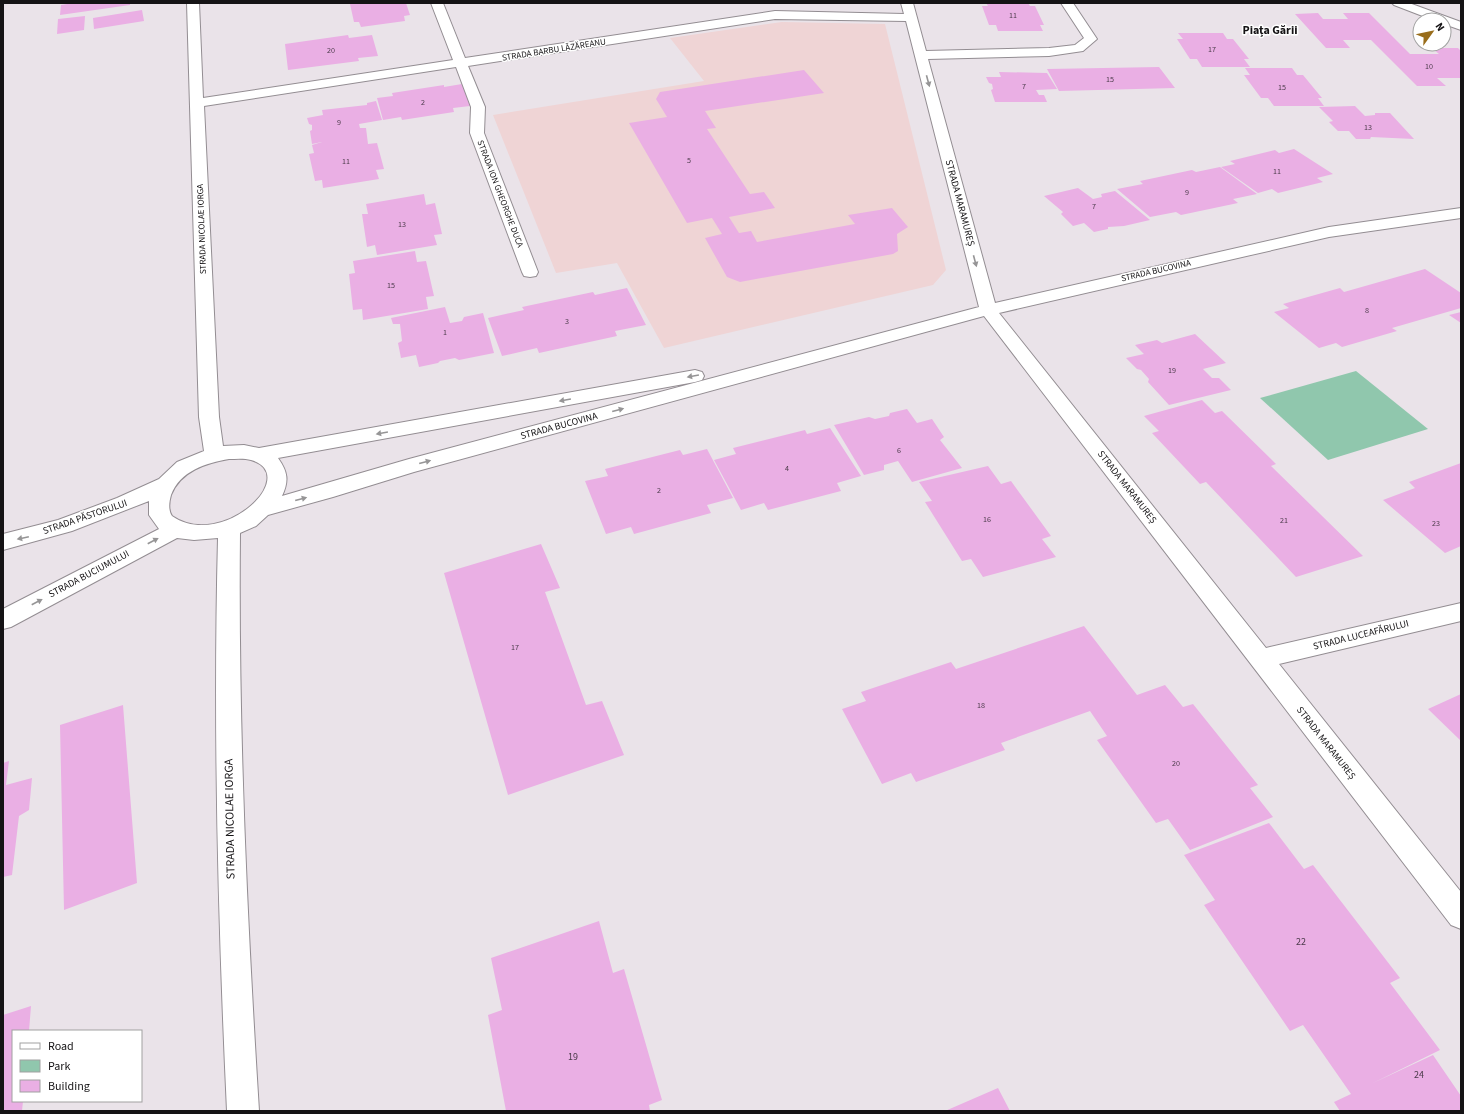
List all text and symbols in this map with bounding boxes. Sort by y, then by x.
house number: 11 [1009,10,1017,21]
north arrow [1412,12,1452,52]
text: N [1432,20,1448,34]
district label: Piața Gării [1242,22,1298,39]
street label: STRADA BARBU LĂZĂREANU [501,35,607,65]
house number: 17 [1208,44,1216,55]
house number: 20 [327,45,335,56]
house number: 10 [1425,61,1433,72]
house number: 15 [1106,74,1114,85]
one-way arrow [925,76,931,88]
house number: 7 [1022,81,1026,92]
house number: 15 [1278,82,1286,93]
house number: 2 [421,97,425,108]
house number: 9 [337,117,341,128]
house number: 13 [1364,122,1372,133]
street label: STRADA ION GHEORGHE DUCA [473,138,527,250]
house number: 5 [687,155,691,166]
house number: 11 [342,156,350,167]
street label: STRADA MARAMUREȘ [942,158,978,248]
house number: 11 [1273,166,1281,177]
street label: STRADA NICOLAE IORGA [194,184,210,274]
house number: 9 [1185,187,1189,198]
house number: 7 [1092,201,1096,212]
house number: 13 [398,219,406,230]
one-way arrow [972,255,978,267]
street label: STRADA BUCOVINA [1120,257,1192,285]
house number: 15 [387,280,395,291]
house number: 8 [1365,305,1369,316]
house number: 3 [565,316,569,327]
house number: 1 [443,327,447,338]
house number: 19 [1168,365,1176,376]
one-way arrow [687,373,699,379]
one-way arrow [559,397,571,403]
one-way arrow [612,407,624,413]
street label: STRADA BUCOVINA [519,409,600,443]
one-way arrow [376,431,388,437]
house number: 6 [897,445,901,456]
street label: STRADA MARAMUREȘ [1094,448,1160,526]
one-way arrow [419,458,431,464]
house number: 4 [785,463,789,474]
house number: 2 [657,485,661,496]
street label: STRADA PĂSTORULUI [41,496,129,538]
one-way arrow [295,496,307,502]
house number: 16 [983,514,991,525]
house number: 21 [1280,515,1288,526]
house number: 23 [1432,518,1440,529]
one-way arrow [17,535,29,541]
one-way arrow [147,538,158,544]
street label: STRADA BUCIUMULUI [46,547,132,601]
one-way arrow [32,598,43,605]
street label: STRADA LUCEAFĂRULUI [1312,616,1410,654]
house number: 17 [511,642,519,653]
house number: 18 [977,700,985,711]
street label: STRADA MARAMUREȘ [1293,704,1359,782]
street label: STRADA NICOLAE IORGA [220,758,240,879]
house number: 20 [1172,758,1180,769]
house number: 22 [1296,935,1306,949]
legend [12,1030,142,1102]
text: Road [48,1038,74,1055]
house number: 19 [568,1050,578,1064]
text: Park [48,1058,70,1075]
house number: 24 [1414,1068,1424,1082]
text: Building [48,1078,90,1095]

